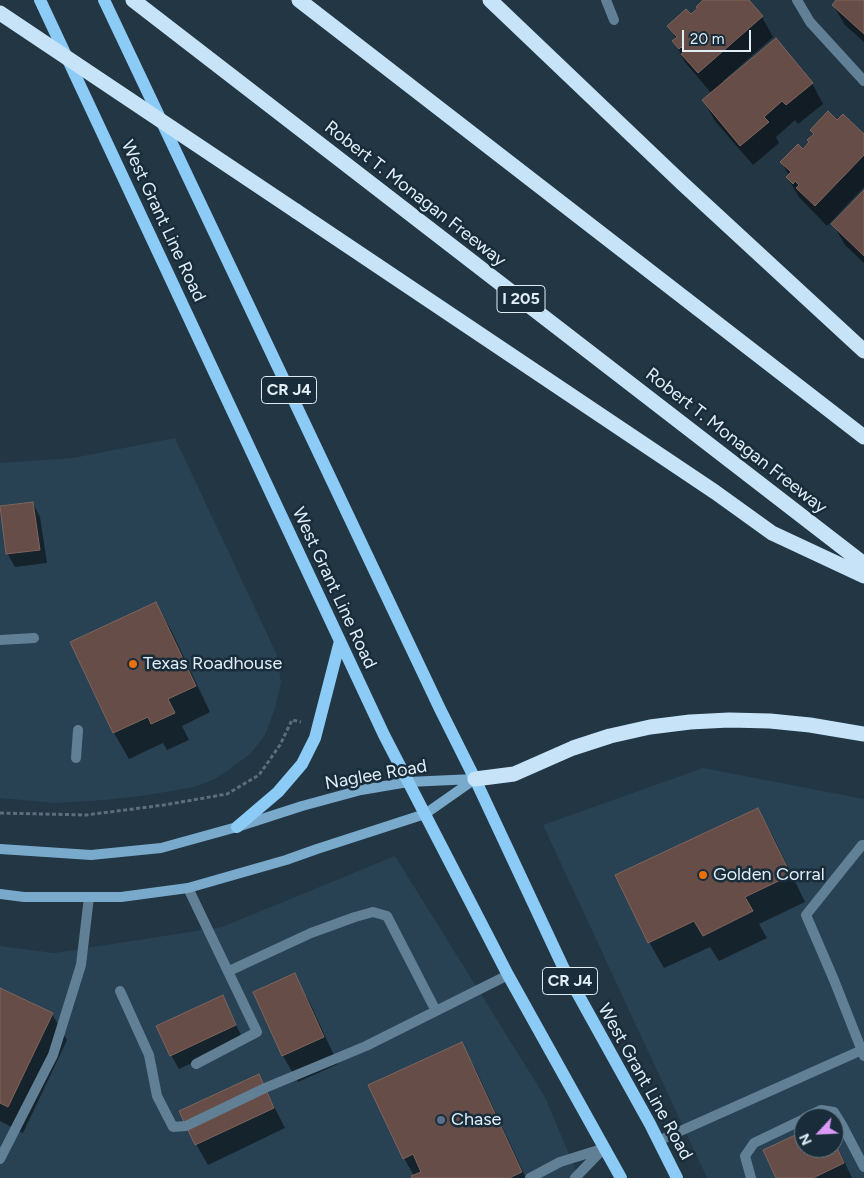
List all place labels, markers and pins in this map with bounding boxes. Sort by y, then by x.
place label: Texas Roadhouse [143,653,282,675]
marker: Texas Roadhouse [127,658,139,670]
place label: Golden Corral [713,864,825,886]
marker: Golden Corral [697,869,709,881]
place label: Chase [451,1109,501,1131]
marker: Chase [435,1114,447,1126]

